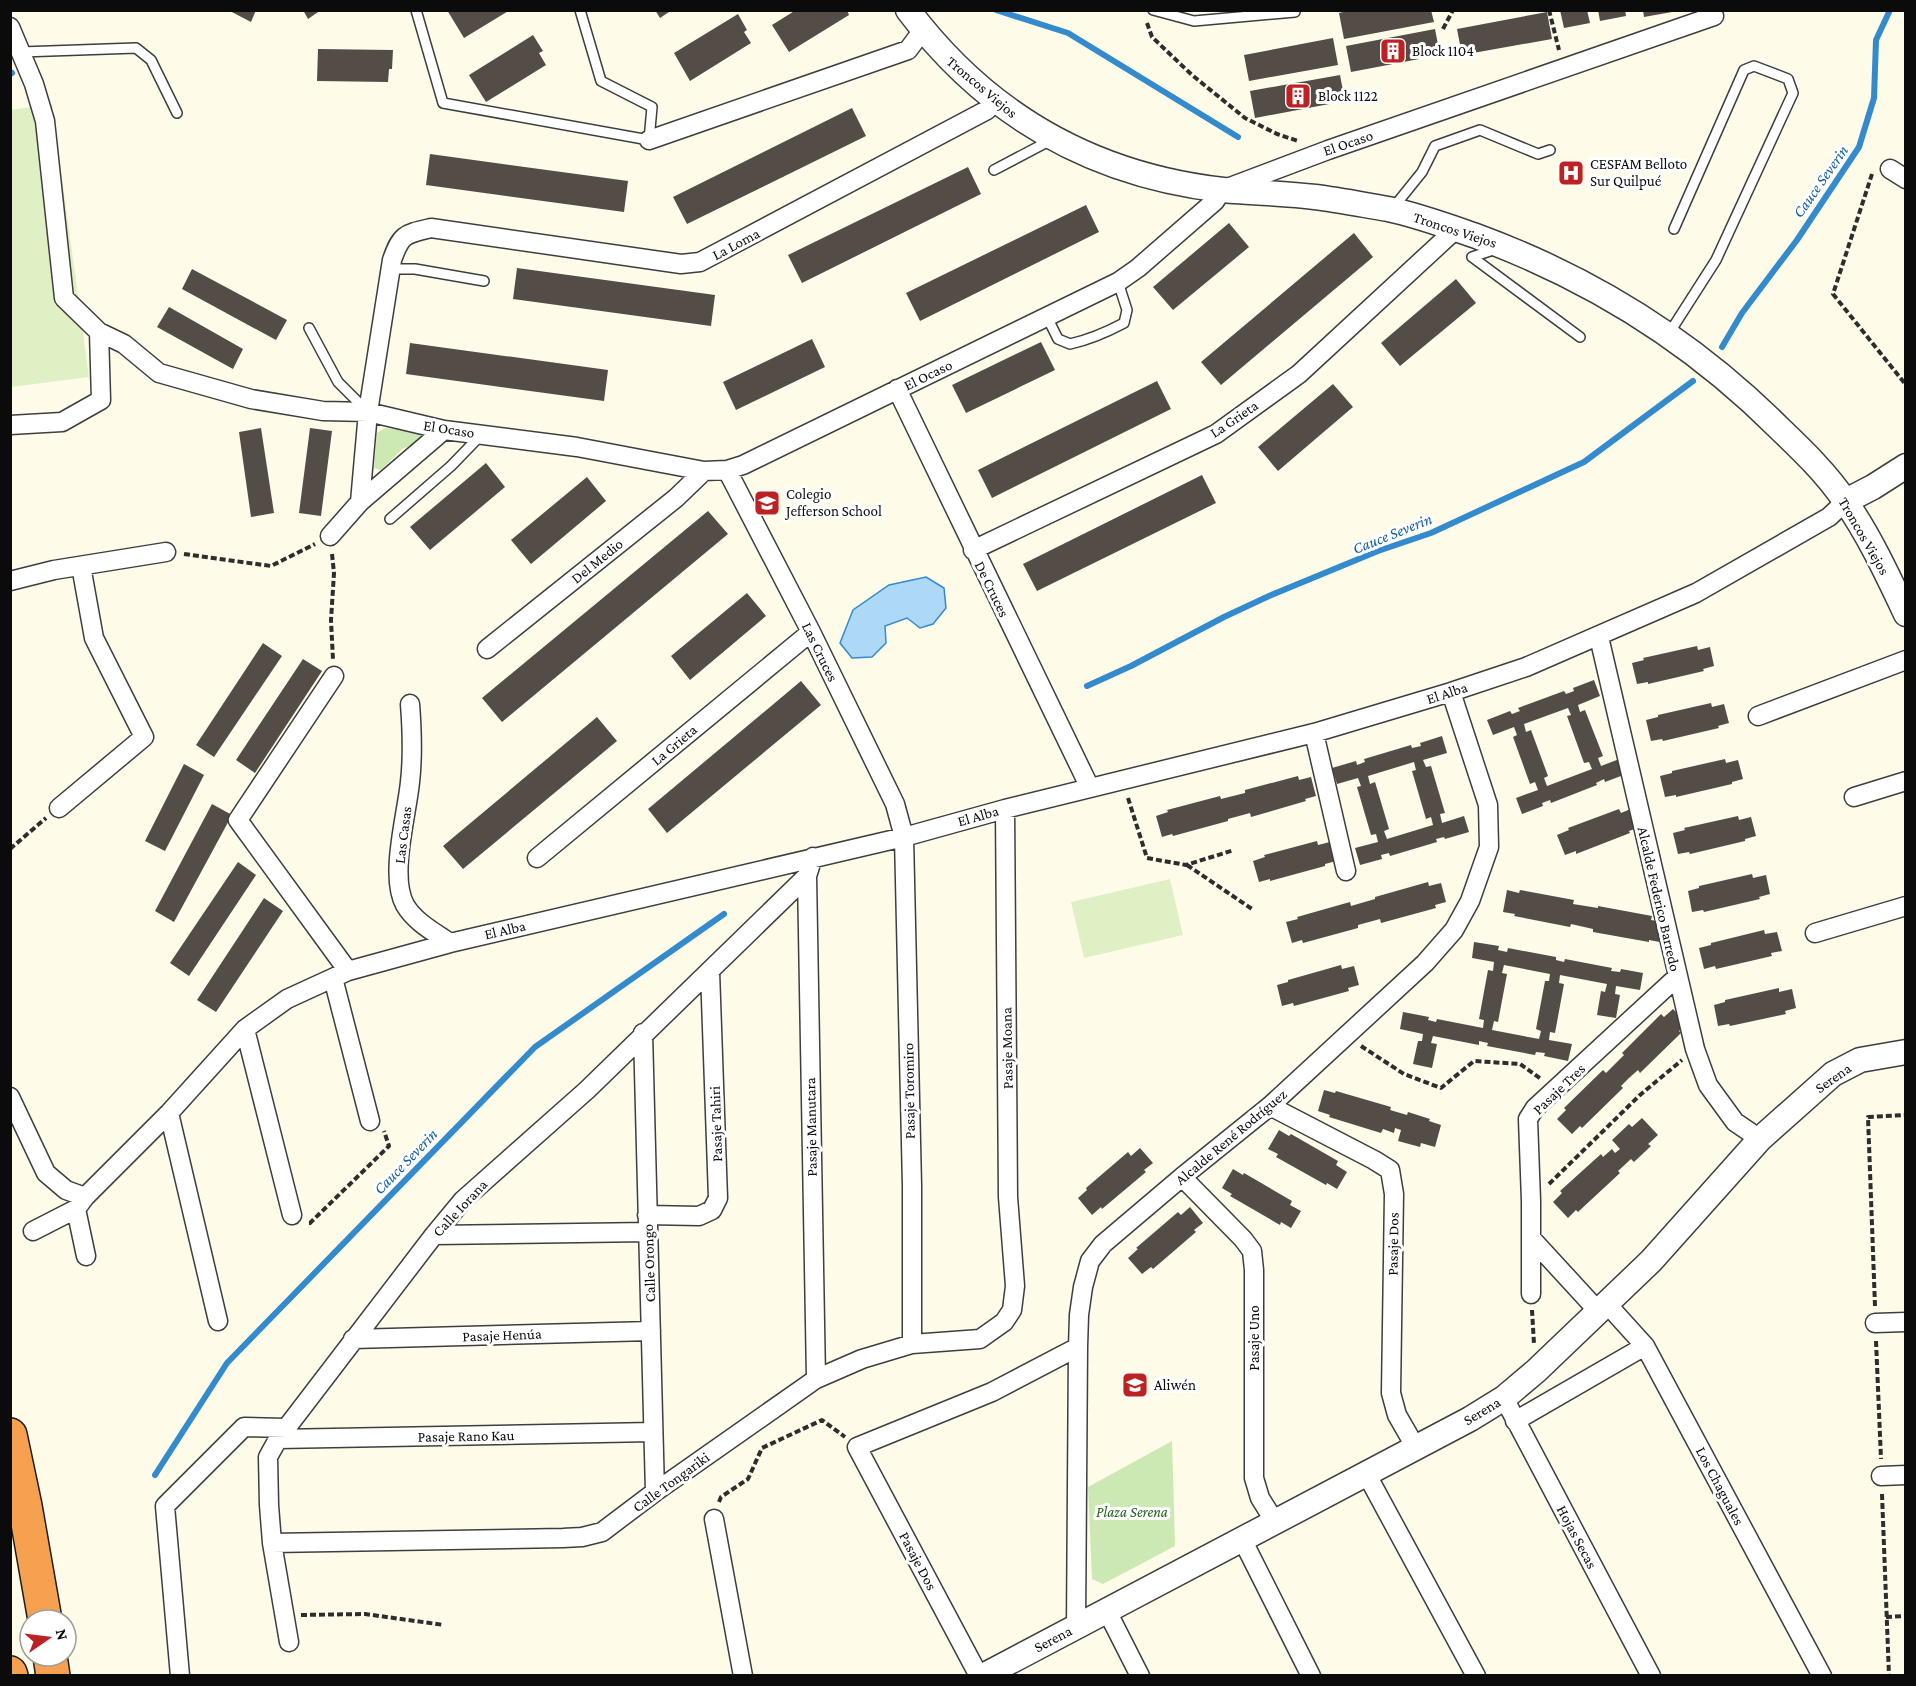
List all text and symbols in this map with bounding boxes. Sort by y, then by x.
building icon: Block 1104 [1378,36,1408,66]
place label: Block 1104 [1412,43,1474,59]
street label: Troncos Viejos [943,53,1020,122]
building icon: Block 1122 [1283,81,1313,111]
place label: Block 1122 [1318,88,1378,104]
street label: El Ocaso [1321,127,1375,159]
water label: Cauce Severin [1789,142,1851,221]
place label: CESFAM Belloto Sur Quilpué [1590,156,1687,190]
hospital icon: CESFAM Belloto Sur Quilpué [1556,158,1586,188]
street label: Troncos Viejos [1411,209,1499,252]
street label: La Loma [710,225,762,263]
street label: El Ocaso [901,357,955,393]
street label: La Grieta [1207,397,1261,441]
street label: El Ocaso [422,417,476,441]
place label: Colegio Jefferson School [784,486,882,520]
school or university icon: Colegio Jefferson School [752,488,782,518]
street label: Troncos Viejos [1834,494,1893,578]
water label: Cauce Severin [1350,510,1434,557]
street label: Del Medio [568,535,626,587]
street label: De Cruces [972,558,1012,620]
street label: Las Cruces [799,620,841,684]
street label: El Alba [1425,679,1470,707]
street label: La Grieta [648,721,700,769]
street label: El Alba [956,803,1000,829]
street label: Las Casas [392,805,414,865]
street label: Alcalde Federico Barredo [1635,825,1683,973]
street label: El Alba [483,917,527,943]
street label: Pasaje Moana [998,1007,1017,1089]
street label: Pasaje Toromiro [900,1043,919,1139]
street label: Pasaje Tres [1530,1060,1589,1118]
street label: Serena [1812,1060,1854,1096]
street label: Pasaje Manutara [802,1077,821,1177]
street label: Pasaje Tahiri [707,1086,726,1162]
street label: Alcalde René Rodríguez [1172,1086,1290,1189]
water label: Cauce Severin [370,1125,441,1197]
street label: Calle Iorana [430,1176,490,1240]
street label: Pasaje Dos [1384,1212,1403,1276]
street label: Calle Orongo [640,1224,659,1302]
street label: Pasaje Uno [1246,1305,1263,1371]
street label: Pasaje Henúa [462,1326,542,1345]
school or university icon: Aliwén [1120,1370,1150,1400]
place label: Aliwén [1154,1377,1196,1393]
street label: Serena [1461,1394,1503,1428]
street label: Pasaje Rano Kau [417,1427,515,1446]
street label: Los Chaguales [1692,1444,1747,1528]
street label: Calle Tongariki [630,1449,713,1516]
street label: Hojas Secas [1553,1503,1600,1572]
park label: Plaza Serena [1096,1504,1168,1520]
street label: Pasaje Dos [895,1529,940,1593]
north arrow [18,1608,78,1668]
street label: Serena [1031,1622,1075,1656]
text: N [53,1627,72,1642]

